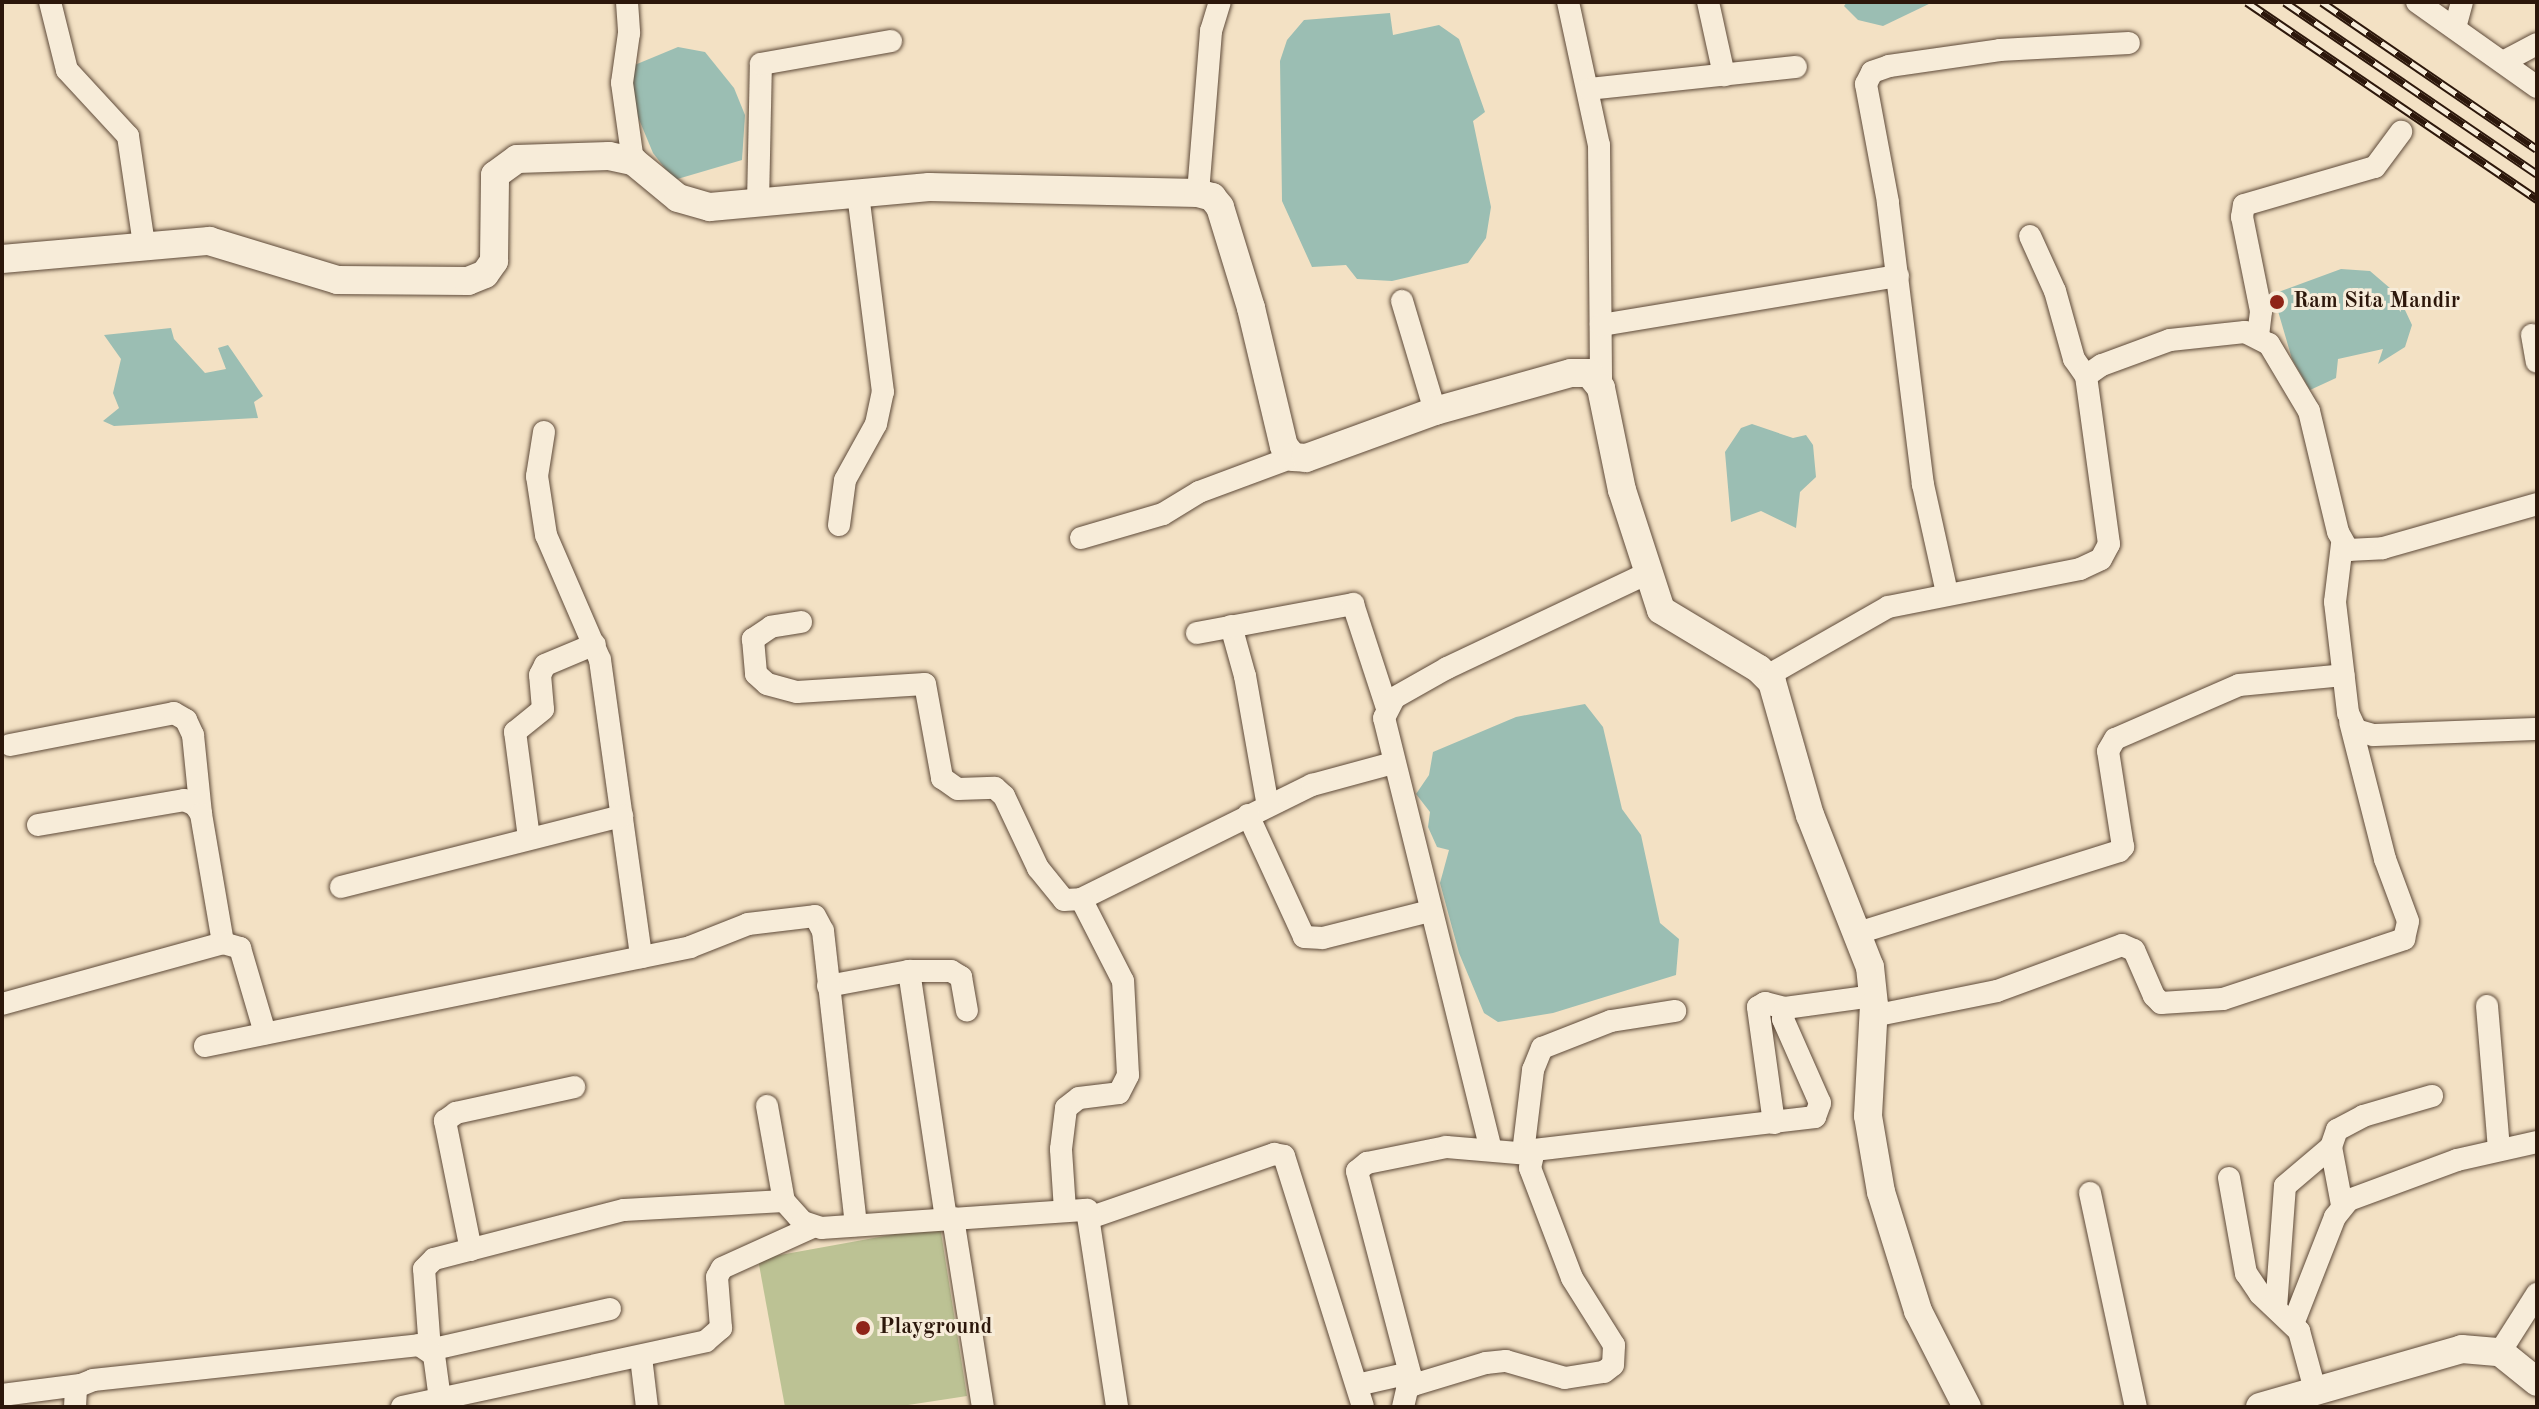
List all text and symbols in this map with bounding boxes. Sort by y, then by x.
place label: Ram Sita Mandir [2293,289,2460,315]
marker: Ram Sita Mandir [2268,293,2286,311]
place label: Playground [879,1315,992,1341]
marker: Playground [854,1319,872,1337]

